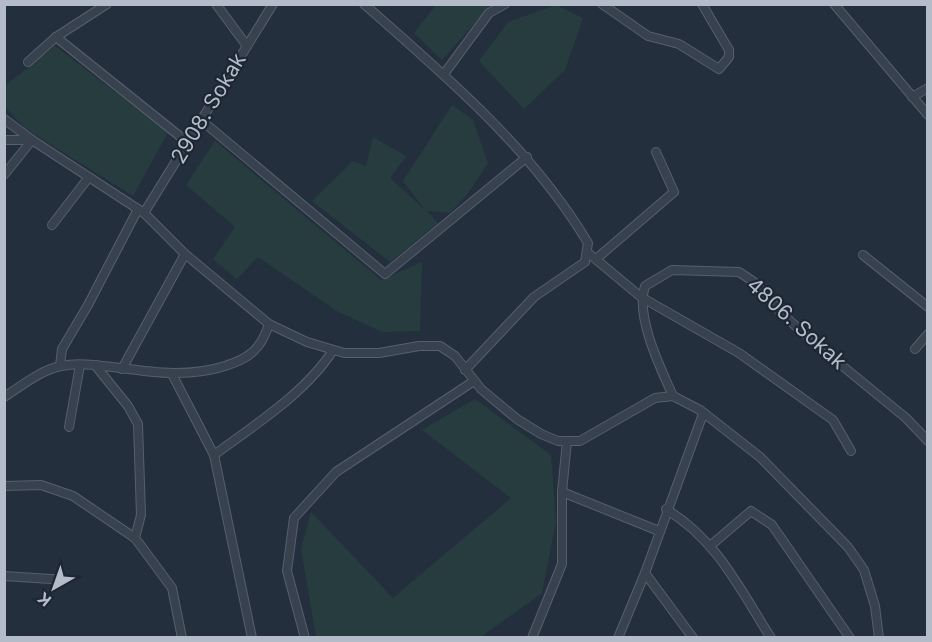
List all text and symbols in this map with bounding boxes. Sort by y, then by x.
street label: 2908. Sokak [165,48,251,168]
street label: 4806. Sokak [742,272,852,374]
north arrow [24,558,84,618]
text: K [33,588,55,611]

